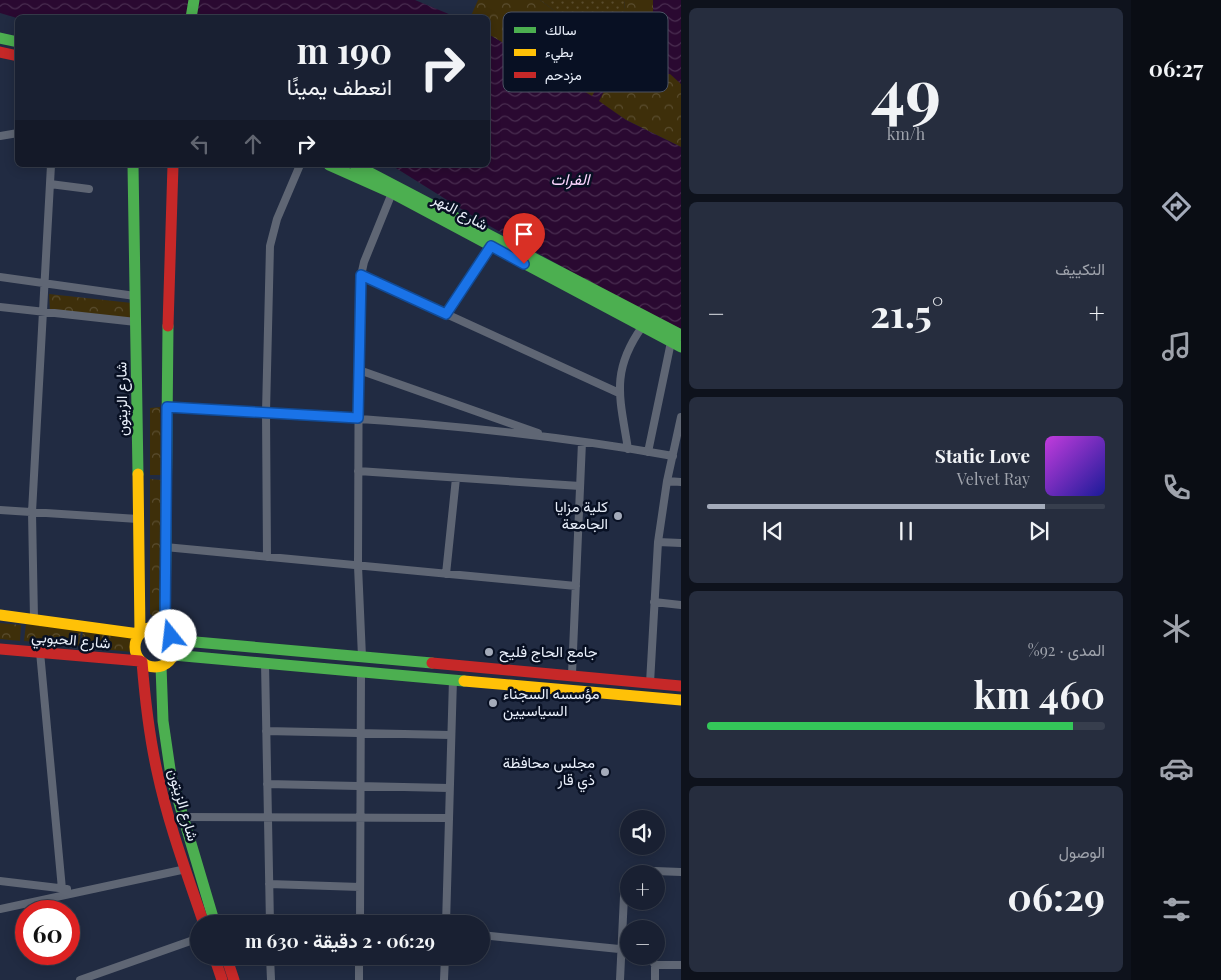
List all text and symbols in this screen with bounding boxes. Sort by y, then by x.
legend [503,12,668,92]
text: سالك [545,20,576,39]
text: 190 m [297,26,392,73]
icon: right [410,35,475,100]
text: بطيء [545,42,573,64]
text: 49 [871,47,941,133]
text: 06:27 [1149,53,1203,83]
text: مزدحم [545,65,582,84]
text: انعطف يمينًا [287,71,392,101]
text: km/h [887,123,925,144]
icon: left [186,130,214,158]
icon: ahead [239,130,267,158]
icon: right [292,130,320,158]
water label: الفرات [550,168,592,190]
street label: شارع النهر [427,188,492,236]
icon: directions [1159,189,1194,224]
pin [503,213,545,264]
icon: arrive [510,220,538,248]
text: التكييف [1055,258,1105,279]
text: 21.5° [870,287,943,338]
text: − [707,294,725,331]
text: + [1089,294,1105,331]
icon: music [1159,329,1194,364]
street label: شارع الزيتون [110,361,134,436]
text: Static Love [935,442,1030,468]
text: Velvet Ray [957,468,1030,489]
icon: phone [1159,470,1194,505]
place label: كلية مزايا الجامعة [555,496,608,533]
marker: كلية مزايا الجامعة [612,510,624,522]
icon: previous [759,517,787,545]
icon: pause [892,517,920,545]
icon: next [1025,517,1053,545]
position arrow [144,609,196,661]
icon: climate [1159,611,1194,646]
street label: شارع الحبوبي [30,626,112,656]
text: المدى · 92% [1028,639,1105,660]
place label: جامع الحاج فليح [499,641,598,663]
marker: جامع الحاج فليح [483,646,495,658]
text: 460 km [974,668,1105,719]
place label: مؤسسه السجناء السياسيين [503,683,599,721]
marker: مؤسسه السجناء السياسيين [487,697,499,709]
icon: car [1159,751,1194,786]
place label: مجلس محافظة ذي قار [503,752,595,793]
street label: شارع الزيتون [162,766,204,844]
marker: مجلس محافظة ذي قار [599,766,611,778]
map controls [620,810,665,965]
button: sound [620,810,665,855]
text: الوصول [1059,841,1105,862]
button: + [620,865,665,910]
text: 06:29 [1007,870,1105,921]
icon: filters [1159,892,1194,927]
speed limit sign: 60 [15,900,80,965]
button: − [620,920,665,965]
text: 06:29 · 2 دقيقة · 630 m [245,927,435,953]

